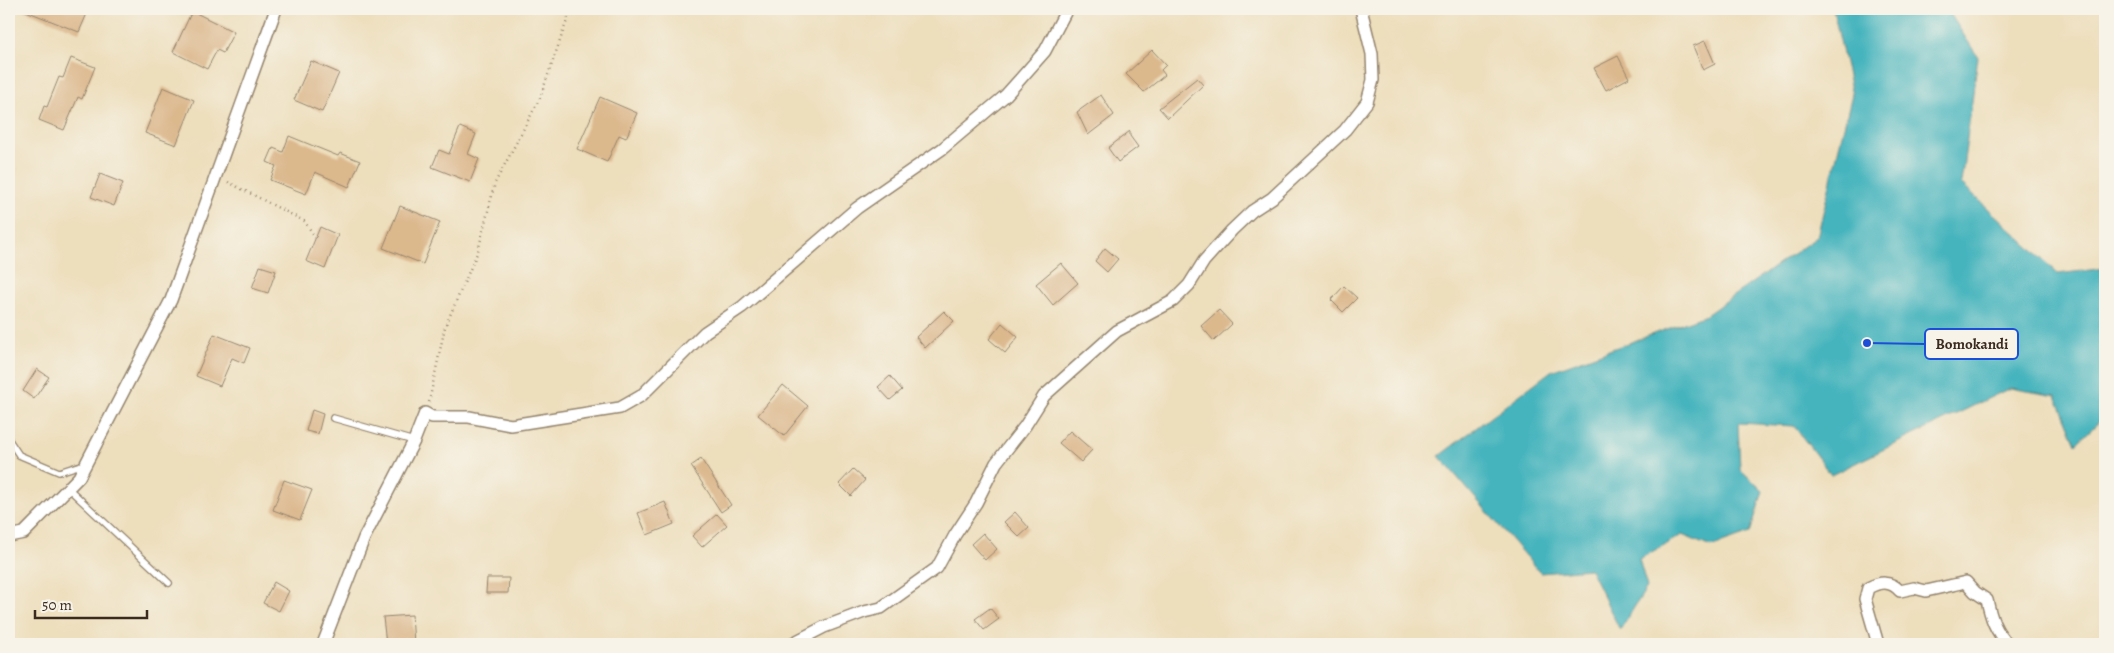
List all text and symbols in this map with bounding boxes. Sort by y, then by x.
callout: Bomokandi [1925,329,2018,359]
text: Bomokandi [1935,334,2009,354]
scale bar [35,588,148,620]
text: 50 m [42,595,72,615]

